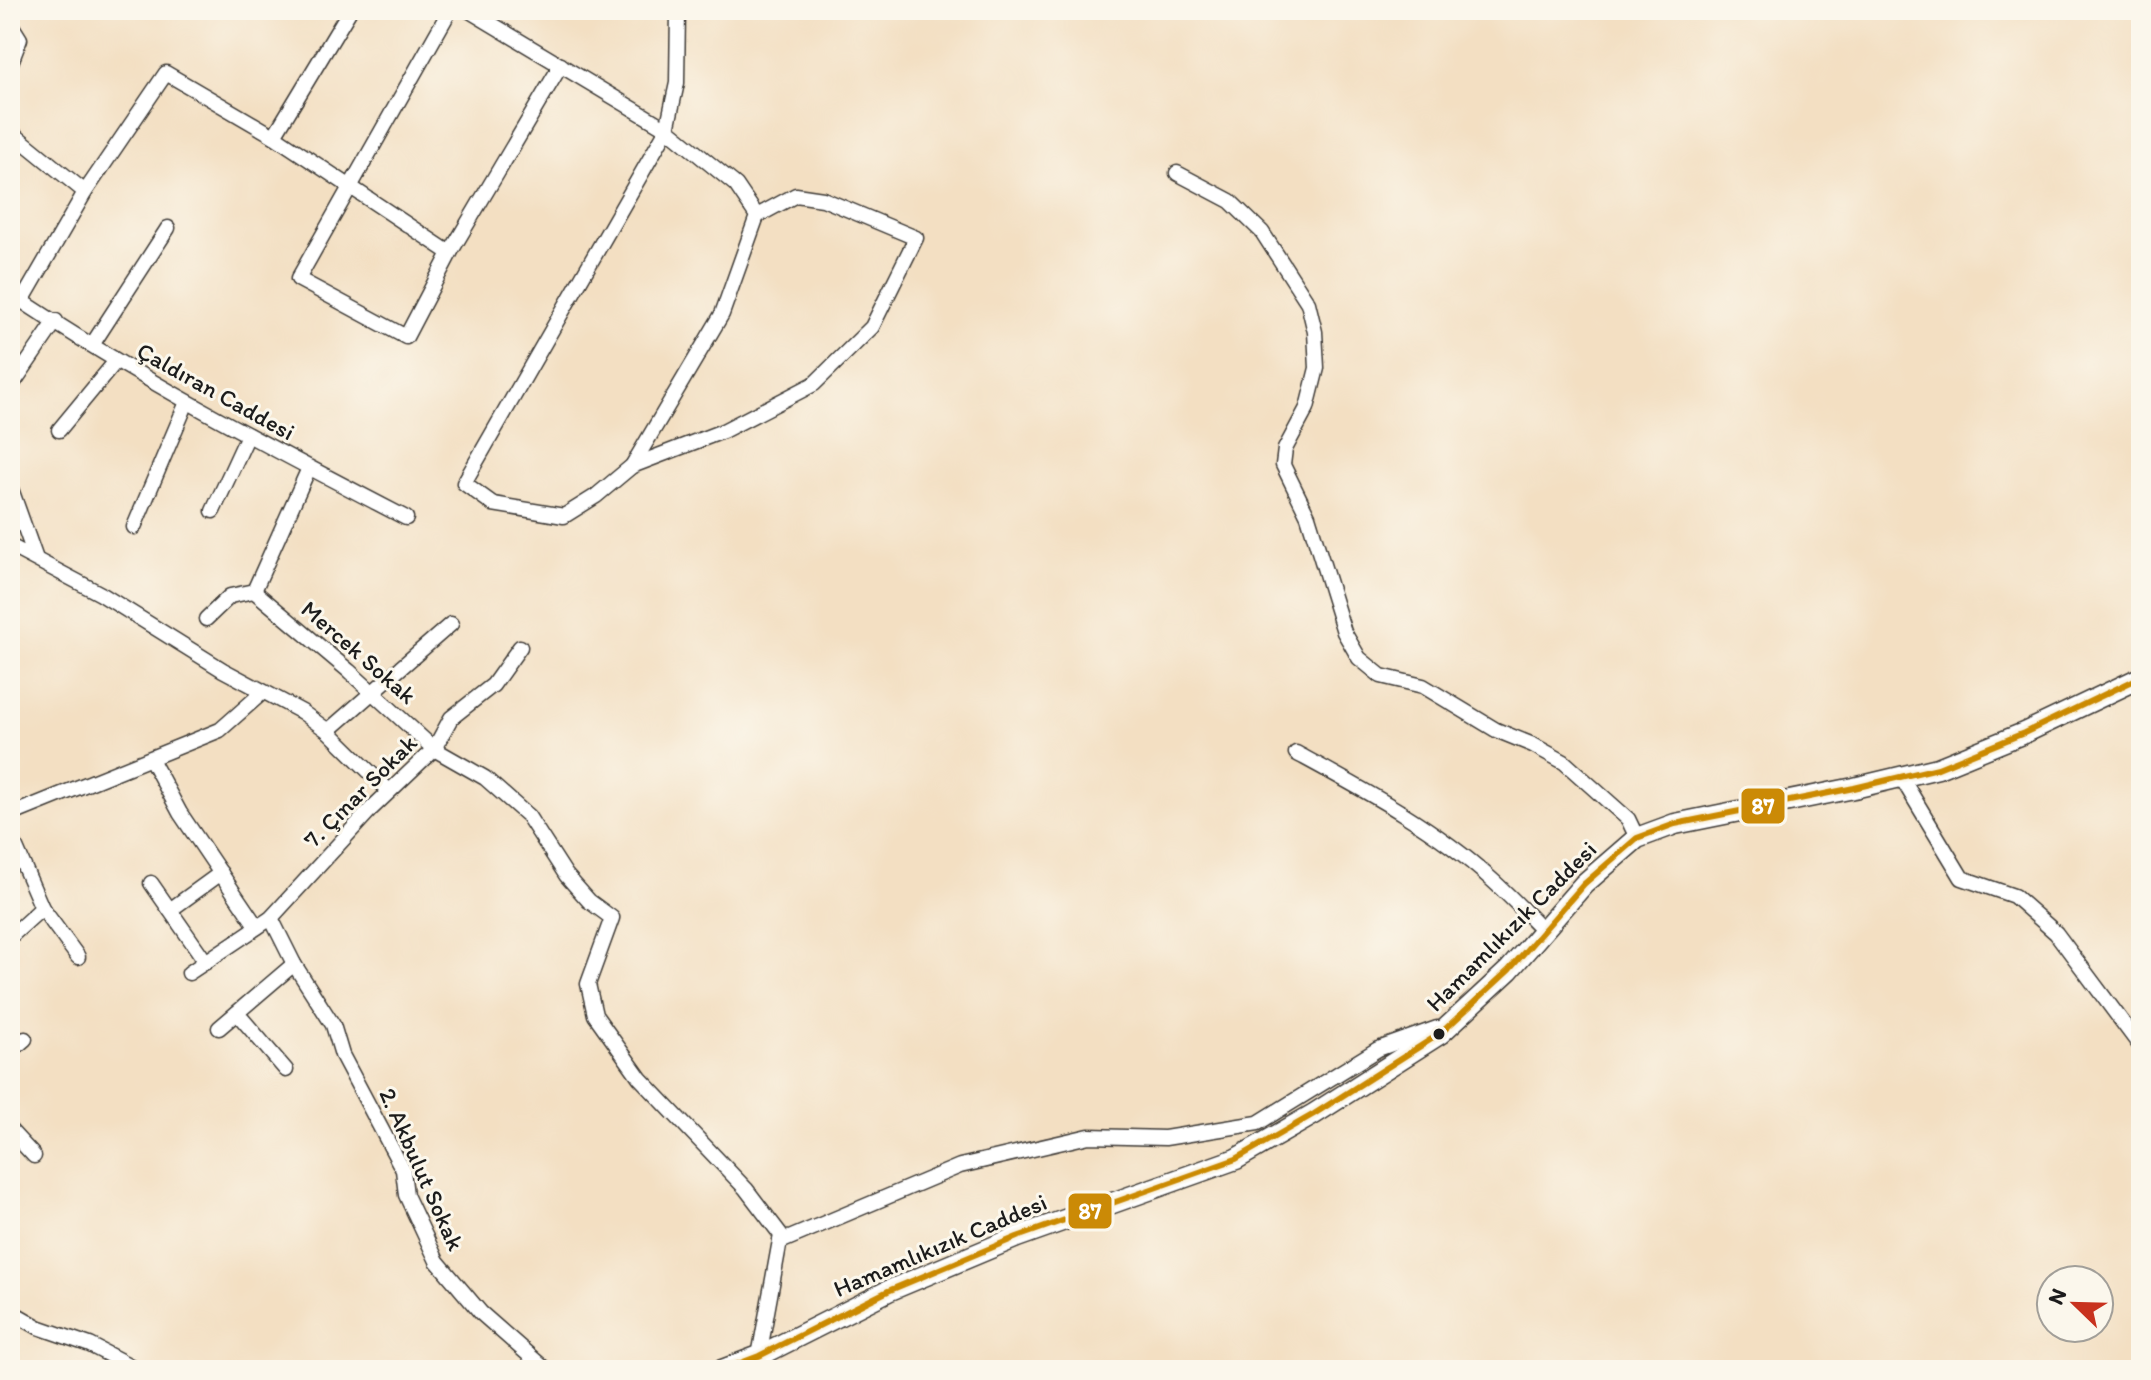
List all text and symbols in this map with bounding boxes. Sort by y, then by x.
street label: Çaldıran Caddesi [132,336,300,446]
street label: Mercek Sokak [296,594,422,710]
street label: 7. Çınar Sokak [297,728,423,854]
line badge: 87 [1740,787,1786,825]
text: 87 [1752,793,1775,820]
street label: Hamamlıkızık Caddesi [1420,835,1602,1017]
unlabelled marker [1431,1026,1447,1042]
street label: 2. Akbulut Sokak [373,1083,471,1255]
street label: Hamamlıkızık Caddesi [829,1187,1051,1303]
line badge: 87 [1067,1192,1113,1230]
text: 87 [1079,1198,1102,1225]
north arrow [2035,1264,2115,1344]
text: N [2042,1284,2072,1308]

